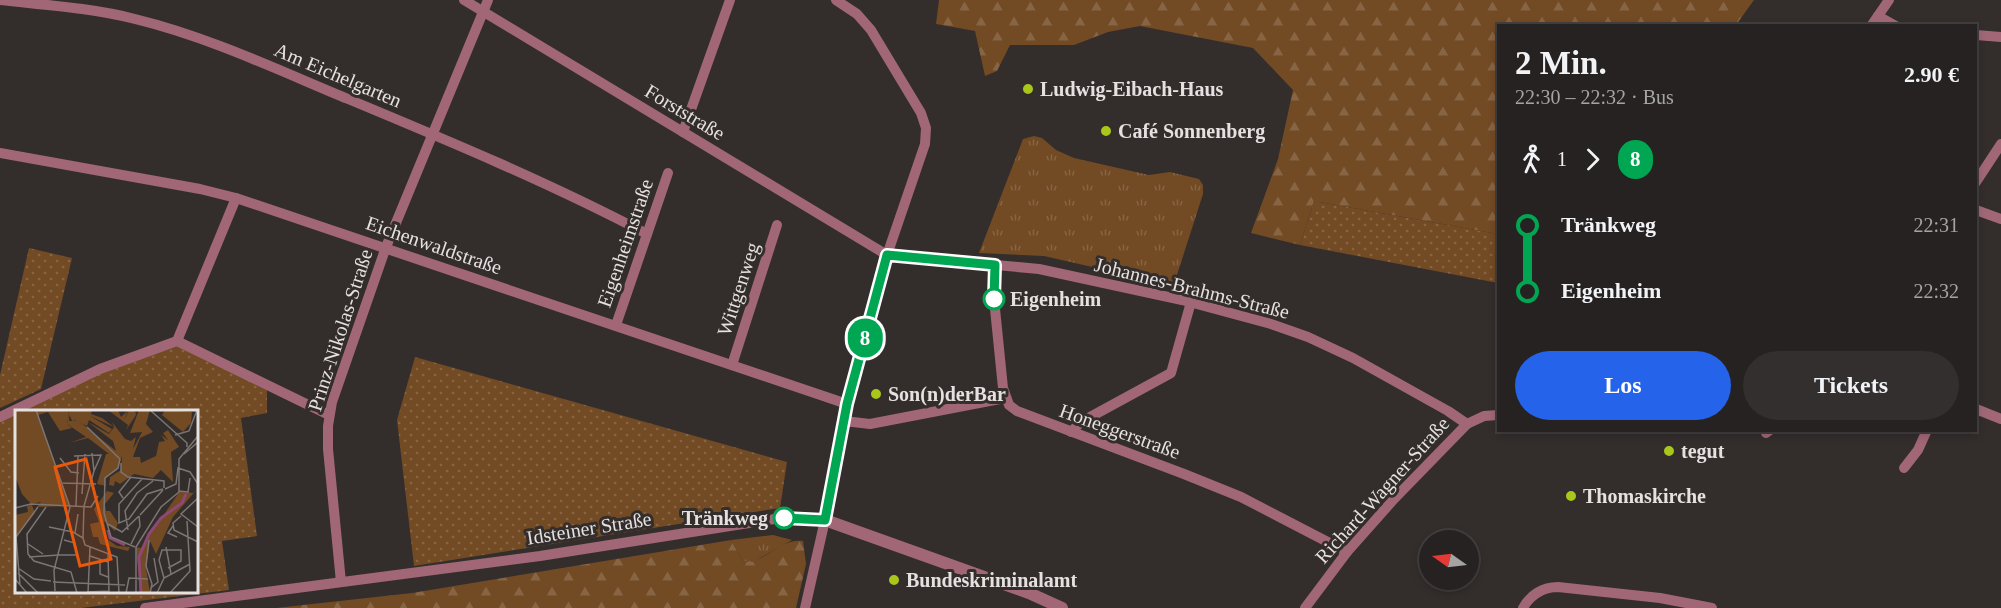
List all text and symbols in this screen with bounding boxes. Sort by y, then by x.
street label: Am Eichelgarten [271,38,405,113]
text: 2 Min. [1515,45,1607,81]
text: 2.90 € [1904,62,1959,87]
place label: Ludwig-Eibach-Haus [1040,78,1224,101]
street label: Forststraße [641,80,729,144]
marker: Ludwig-Eibach-Haus [1021,82,1035,96]
text: 22:30 – 22:32 · Bus [1515,86,1674,108]
place label: Café Sonnenberg [1118,120,1265,143]
marker: Café Sonnenberg [1099,124,1113,138]
icon: walk [1515,143,1548,176]
icon: forward [1576,143,1609,176]
text: 8 [1630,147,1641,171]
text: 1 [1557,148,1567,170]
street label: Eigenheimstraße [593,176,658,310]
street label: Eichenwaldstraße [363,211,505,279]
text: Tränkweg [1561,212,1656,237]
text: 22:31 [1913,214,1959,236]
street label: Wittgenweg [713,239,764,339]
street label: Prinz-Nikolas-Straße [303,246,377,414]
street label: Johannes-Brahms-Straße [1092,253,1292,323]
text: Eigenheim [1561,278,1661,303]
text: 22:32 [1913,280,1959,302]
marker: Eigenheim [983,288,1005,310]
place label: Eigenheim [1010,288,1101,311]
line badge: 8 [846,318,884,358]
text: 8 [860,326,870,350]
button: Los [1515,351,1731,420]
button: Tickets [1743,351,1959,420]
place label: Son(n)derBar [888,383,1006,406]
marker: Son(n)derBar [869,387,883,401]
street label: Honeggerstraße [1056,399,1183,464]
inset map [15,410,198,593]
street label: Richard-Wagner-Straße [1311,412,1454,568]
place label: tegut [1681,440,1725,463]
marker: tegut [1662,444,1676,458]
place label: Thomaskirche [1583,485,1706,507]
marker: Thomaskirche [1564,489,1578,503]
street label: Idsteiner Straße [525,507,653,549]
place label: Tränkweg [682,507,768,530]
marker: Tränkweg [773,507,795,529]
north arrow [1419,530,1479,590]
map controls [1419,530,1479,590]
place label: Bundeskriminalamt [906,569,1077,591]
marker: Bundeskriminalamt [887,573,901,587]

